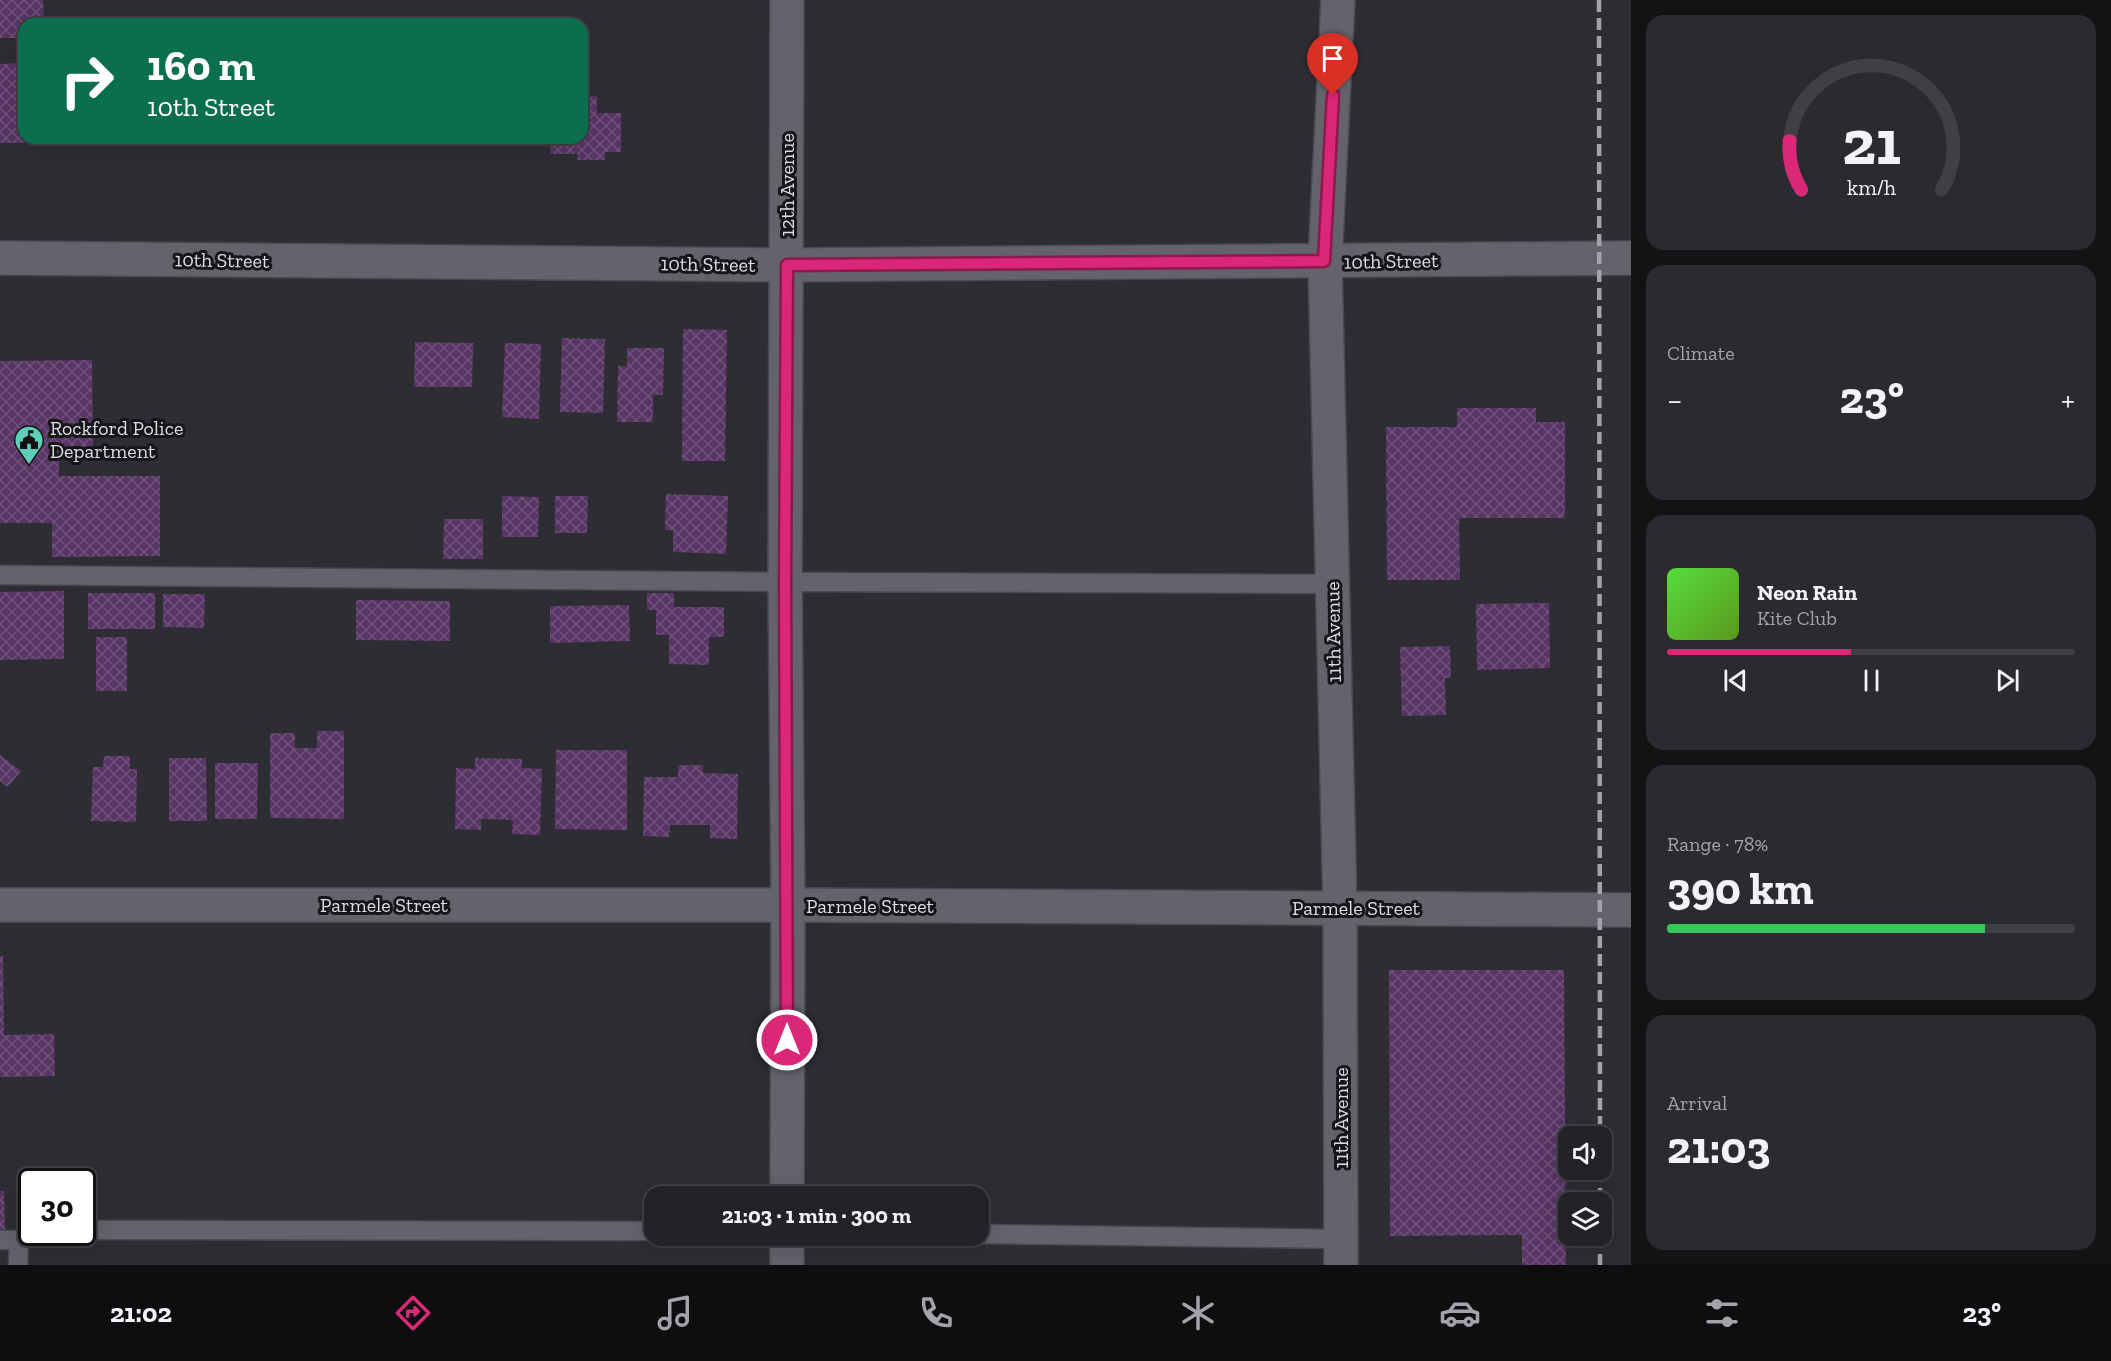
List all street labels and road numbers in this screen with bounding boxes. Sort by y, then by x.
street label: 12th Avenue [775,133,799,237]
street label: 10th Street [174,247,270,273]
street label: 10th Street [1343,248,1439,274]
street label: 10th Street [660,251,756,277]
street label: 11th Avenue [1320,581,1346,683]
street label: Parmele Street [320,893,449,917]
street label: Parmele Street [806,894,935,918]
street label: Parmele Street [1292,896,1421,920]
street label: 11th Avenue [1329,1067,1353,1169]

